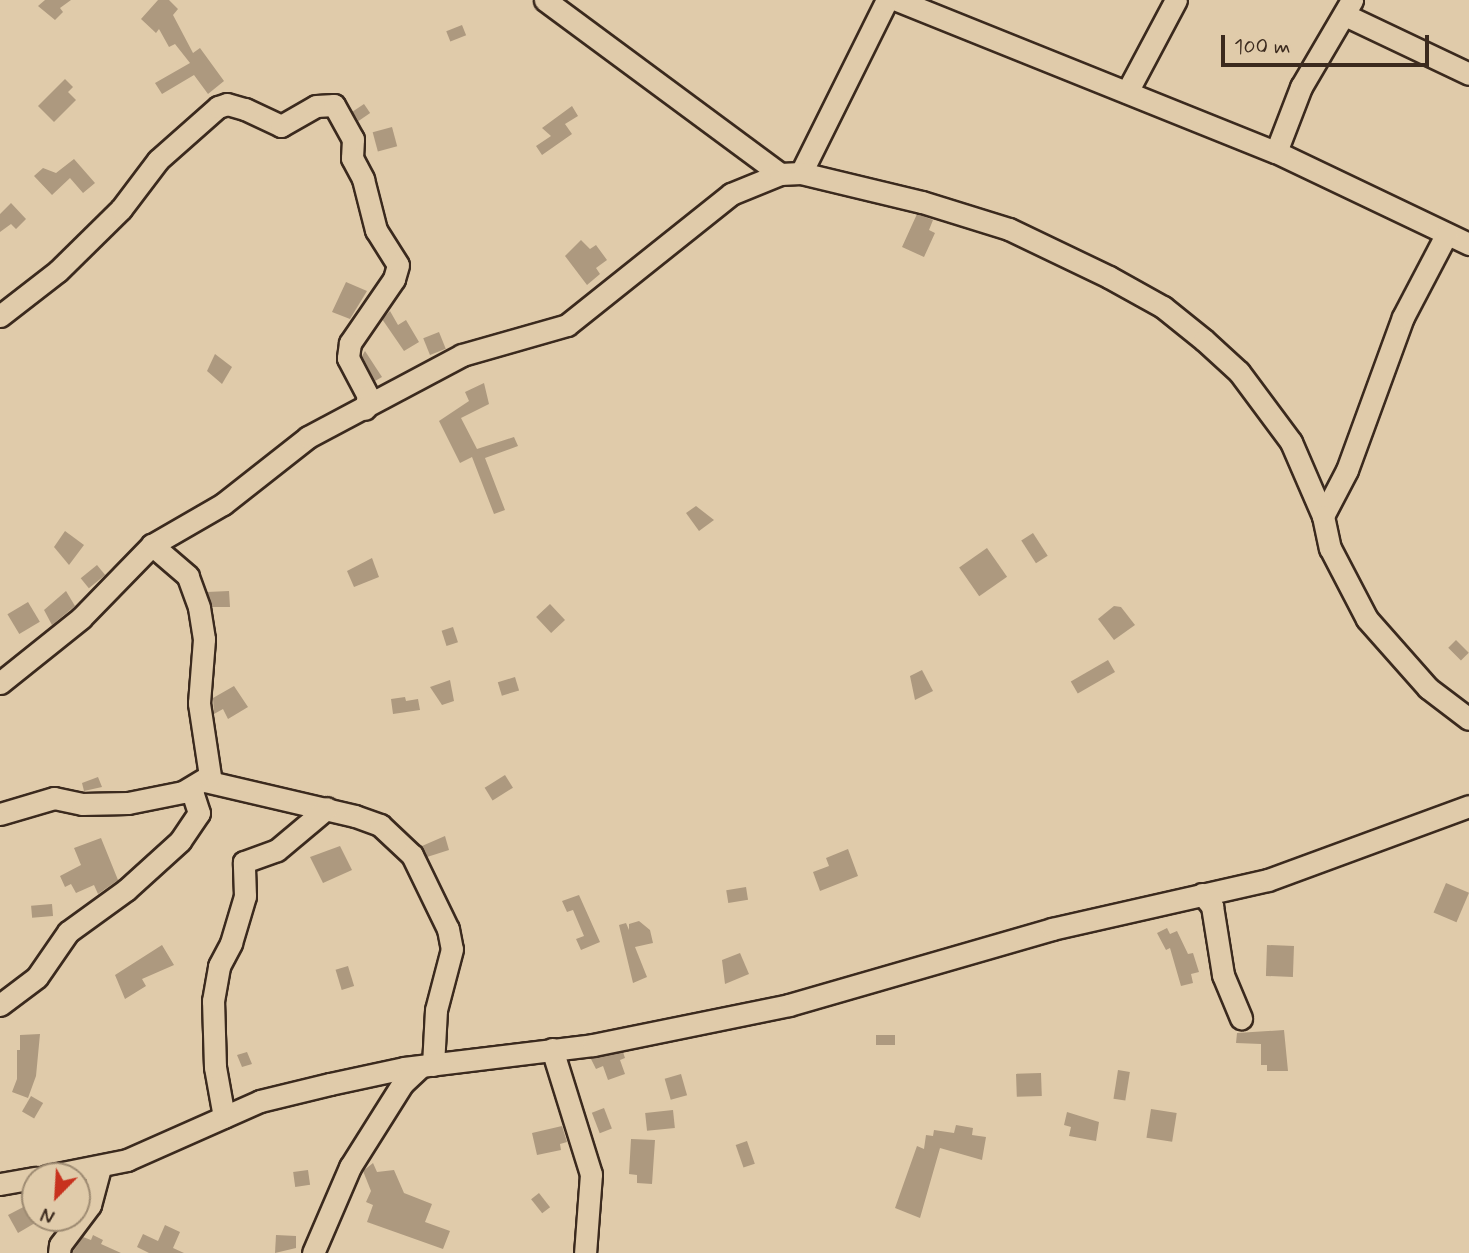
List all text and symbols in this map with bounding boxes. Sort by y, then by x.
scale bar [1224,21,1432,65]
text: 100 m [1234,33,1290,61]
north arrow [21,1162,91,1232]
text: N [37,1201,59,1229]

